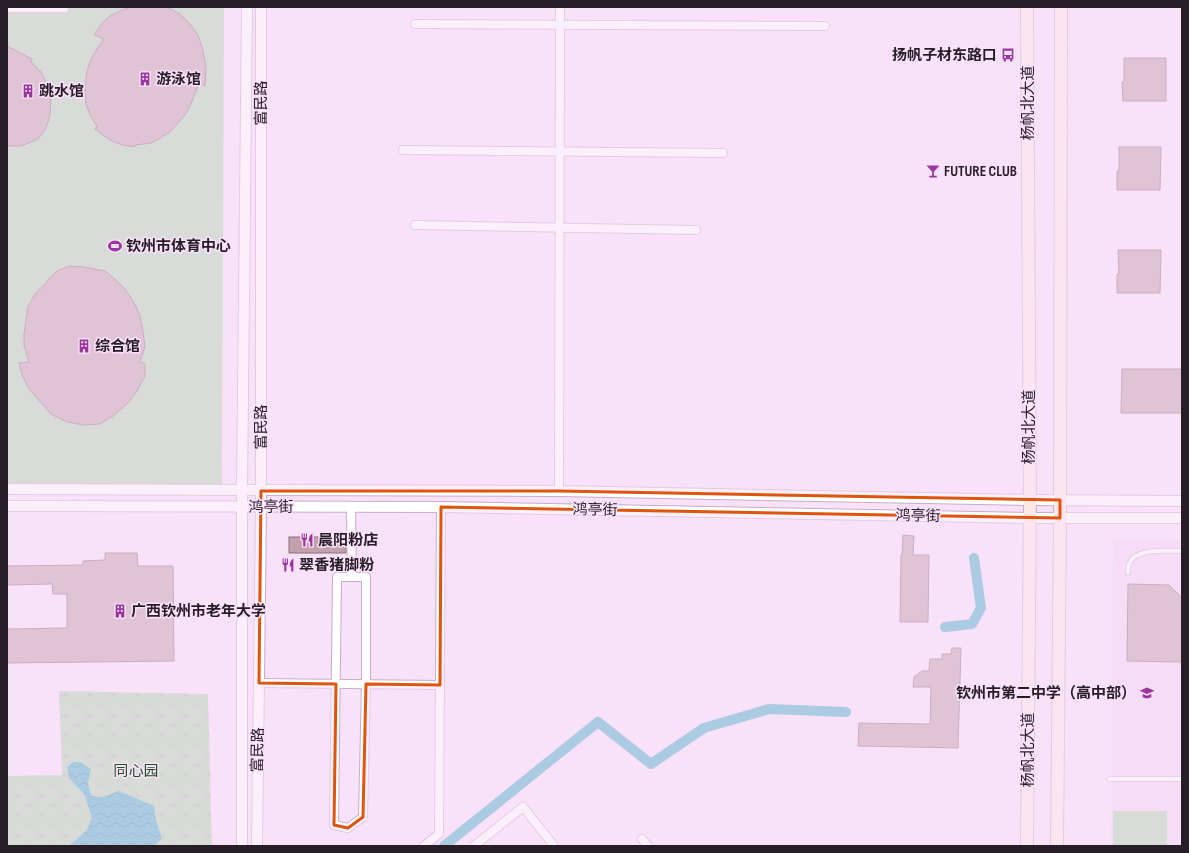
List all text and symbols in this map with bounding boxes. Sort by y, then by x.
place label: 扬帆子材东路口 [892,46,997,65]
bus stop icon: 扬帆子材东路口 [1000,47,1016,63]
street label: 杨帆北大道 [1019,65,1038,141]
place label: 游泳馆 [156,70,201,89]
building icon: 游泳馆 [137,71,153,87]
street label: 富民路 [252,80,271,126]
place label: 跳水馆 [39,82,84,101]
building icon: 跳水馆 [20,83,36,99]
place label: FUTURE CLUB [944,162,1017,181]
bar icon: FUTURE CLUB [925,163,941,179]
place label: 钦州市体育中心 [126,237,231,256]
sports icon: 钦州市体育中心 [107,238,123,254]
place label: 综合馆 [95,337,140,356]
building icon: 综合馆 [76,338,92,354]
street label: 杨帆北大道 [1020,389,1039,465]
street label: 富民路 [252,404,271,450]
street label: 鸿亭街 [248,498,294,517]
street label: 鸿亭街 [572,500,618,520]
street label: 鸿亭街 [895,506,941,526]
place label: 晨阳粉店 [318,531,378,550]
restaurant icon: 晨阳粉店 [299,532,315,548]
place label: 翠香猪脚粉 [299,556,375,575]
restaurant icon: 翠香猪脚粉 [280,557,296,573]
place label: 广西钦州市老年大学 [131,602,266,621]
building icon: 广西钦州市老年大学 [112,603,128,619]
place label: 钦州市第二中学（高中部） [956,684,1136,703]
school or university icon: 钦州市第二中学（高中部） [1139,685,1155,701]
street label: 杨帆北大道 [1019,712,1038,788]
street label: 富民路 [248,727,268,773]
park label: 同心园 [113,762,159,781]

